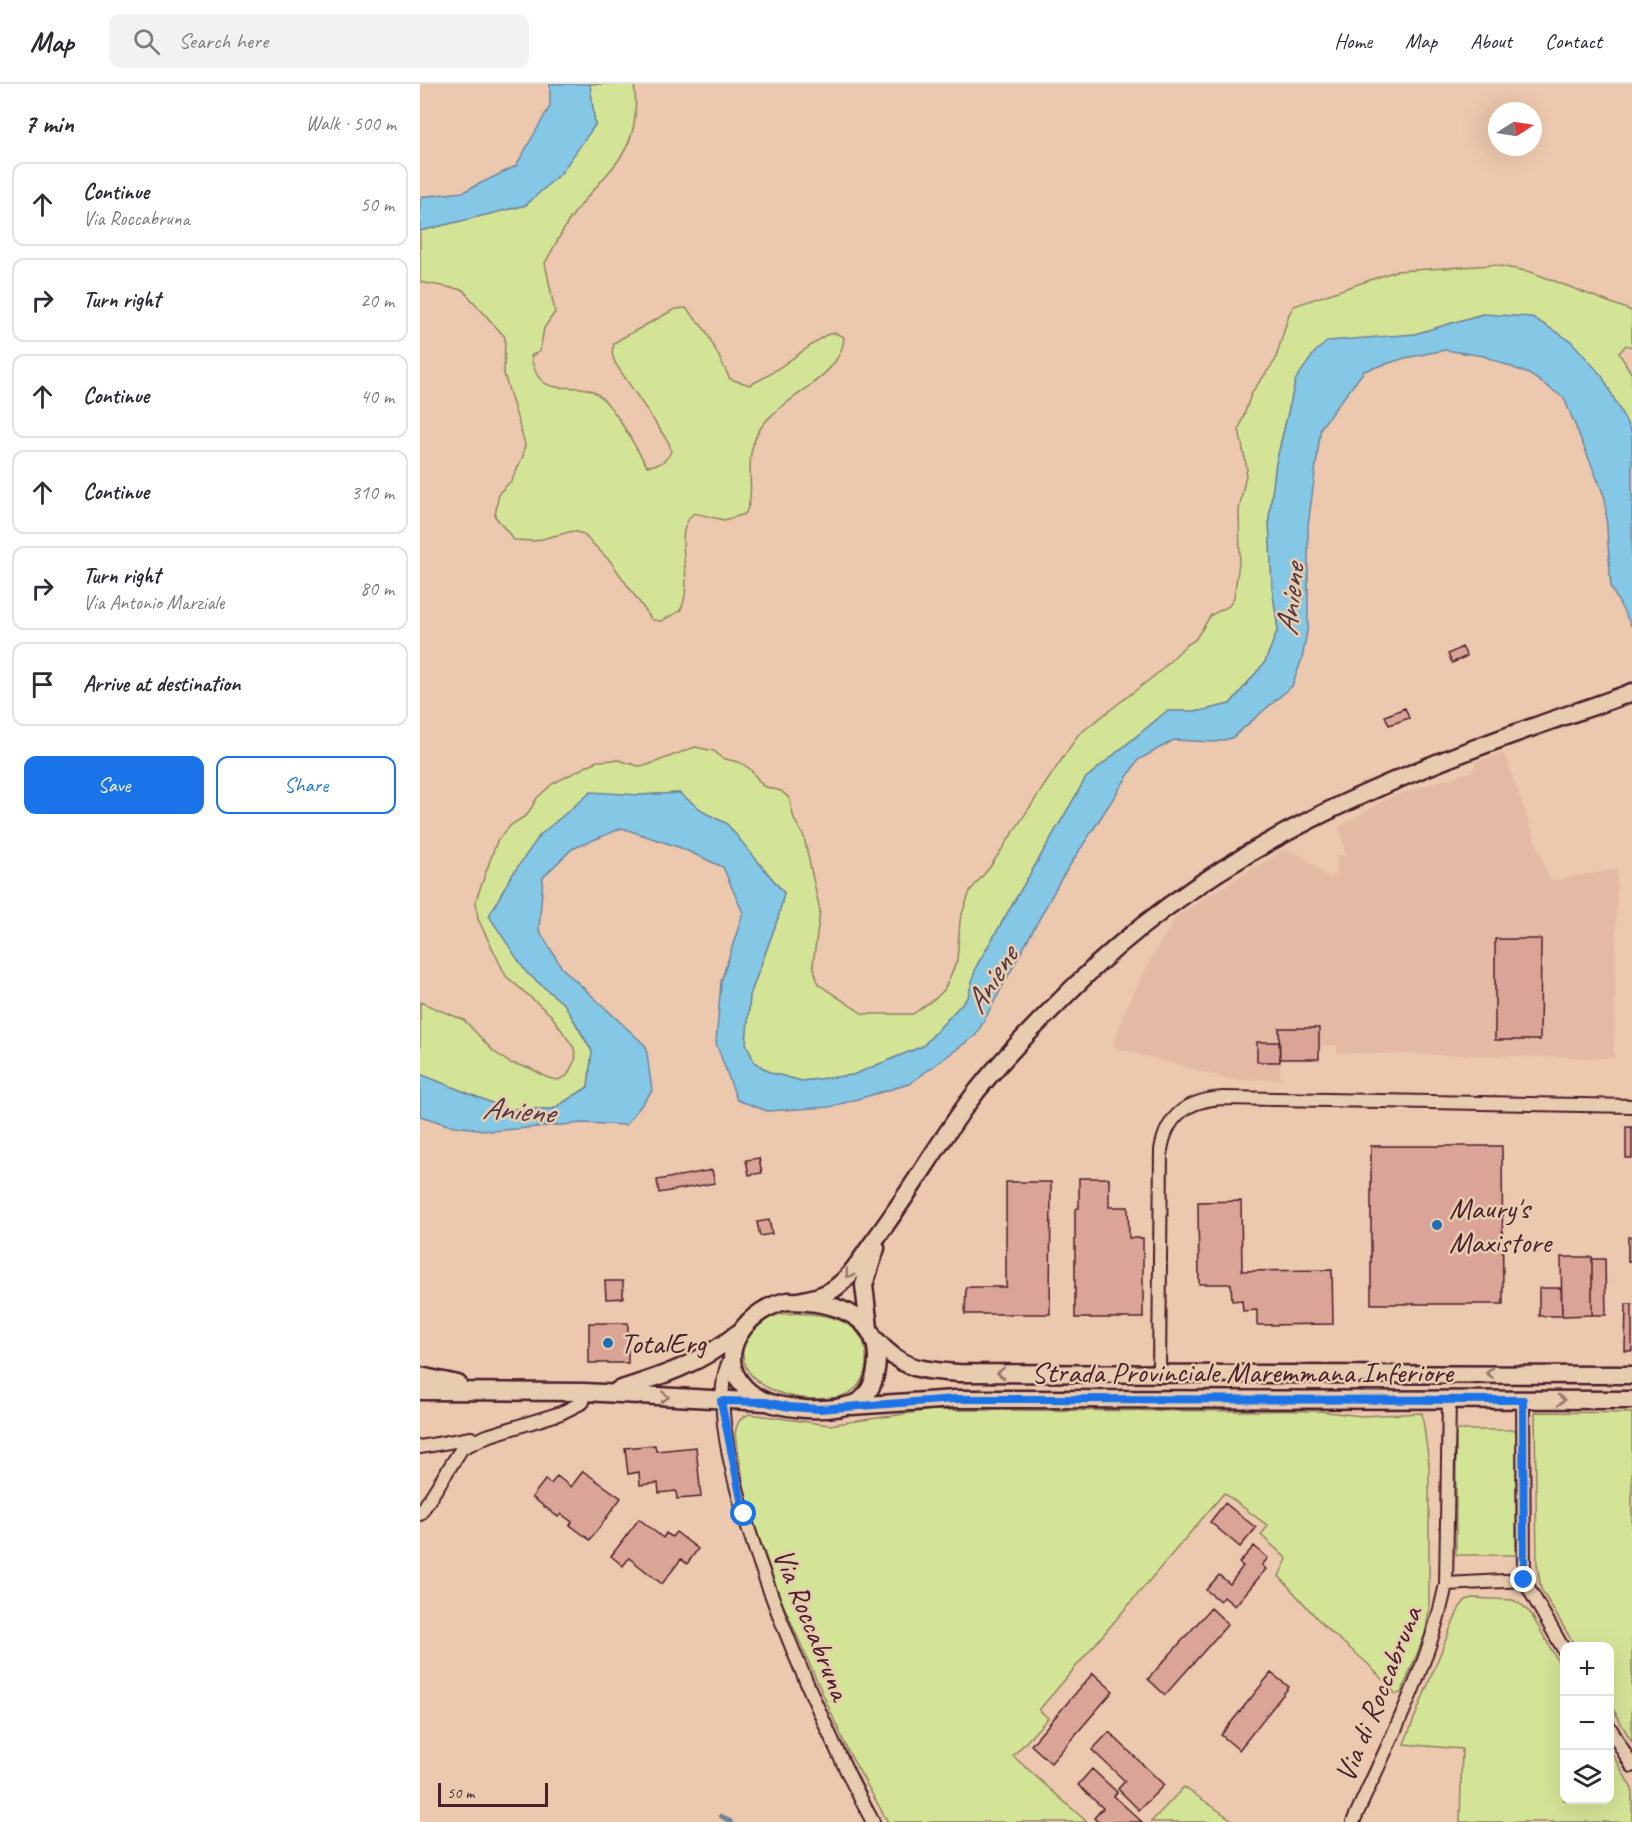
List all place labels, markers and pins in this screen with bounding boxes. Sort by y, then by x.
place label: Maury's Maxistore [1449,1189,1553,1261]
marker: Maury's Maxistore [1430,1218,1444,1232]
place label: TotalErg [620,1324,707,1362]
marker: TotalErg [601,1336,615,1350]

